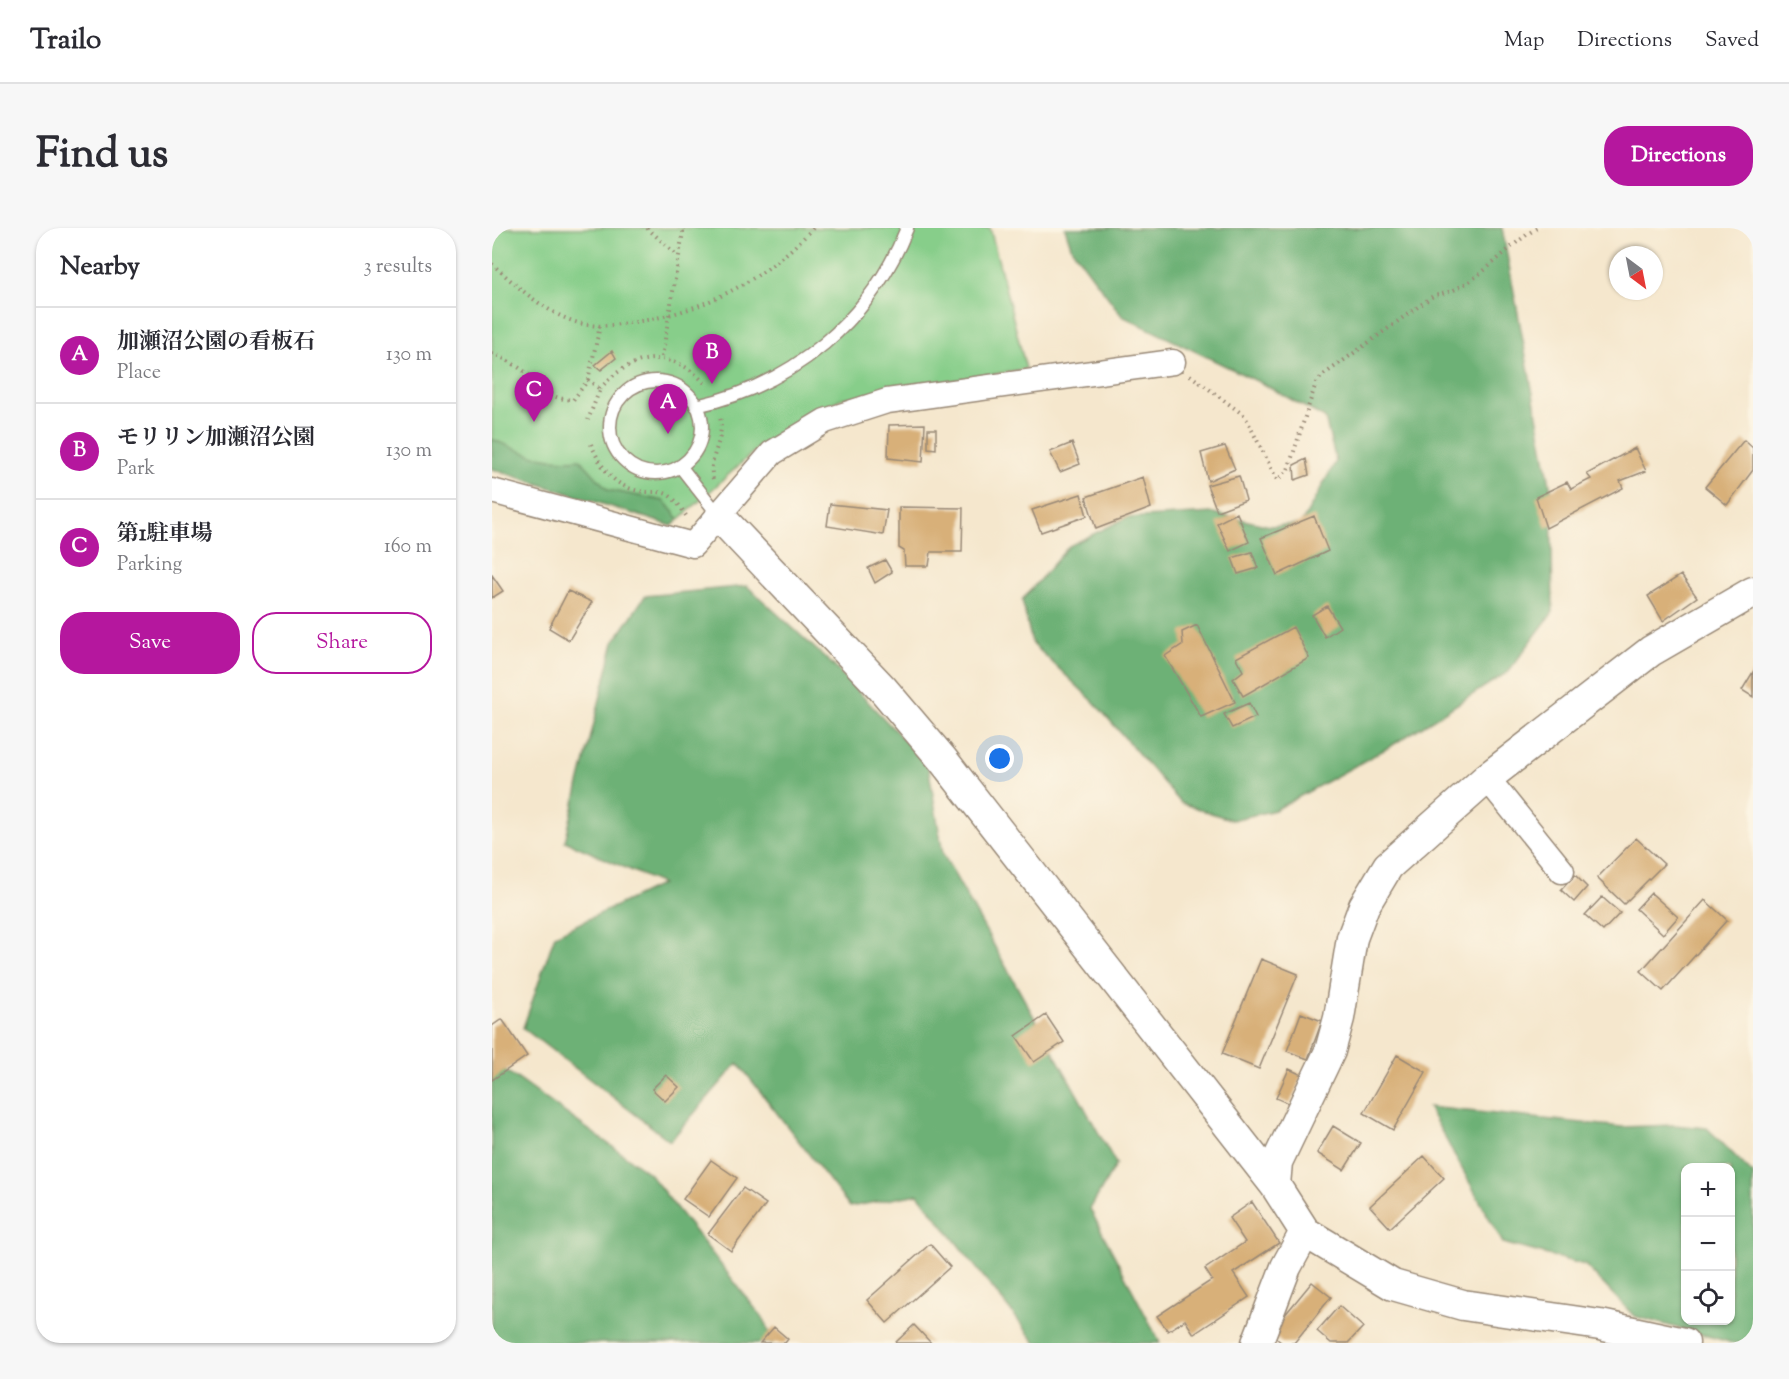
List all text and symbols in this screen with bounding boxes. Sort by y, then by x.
text: Trailo [30,21,101,61]
text: Map [1504,26,1544,56]
text: Directions [1577,26,1672,56]
text: Saved [1705,26,1759,56]
text: Find us [36,126,168,186]
button: Directions [1604,126,1753,186]
north arrow [1609,246,1663,300]
text: Nearby [60,249,140,286]
text: 3 results [363,253,432,282]
text: 加瀬沼公園の看板石 [117,327,315,359]
pin: B [692,334,732,384]
text: A [71,341,88,370]
text: 130 m [386,341,432,370]
text: Place [117,359,161,388]
pin: C [514,372,554,422]
pin: A [648,384,687,434]
text: モリリン加瀬沼公園 [117,423,315,455]
text: B [73,437,86,466]
text: 130 m [386,437,432,466]
text: Park [117,455,155,484]
text: 第1駐車場 [117,519,212,551]
text: C [71,533,88,562]
text: 160 m [384,533,432,562]
text: Parking [117,551,182,580]
button: Save [60,612,240,674]
button: Share [252,612,432,674]
your location [985,744,1014,773]
map controls [1681,1163,1735,1325]
button: + [1681,1163,1735,1217]
button: − [1681,1217,1735,1271]
button: locate [1681,1271,1735,1325]

